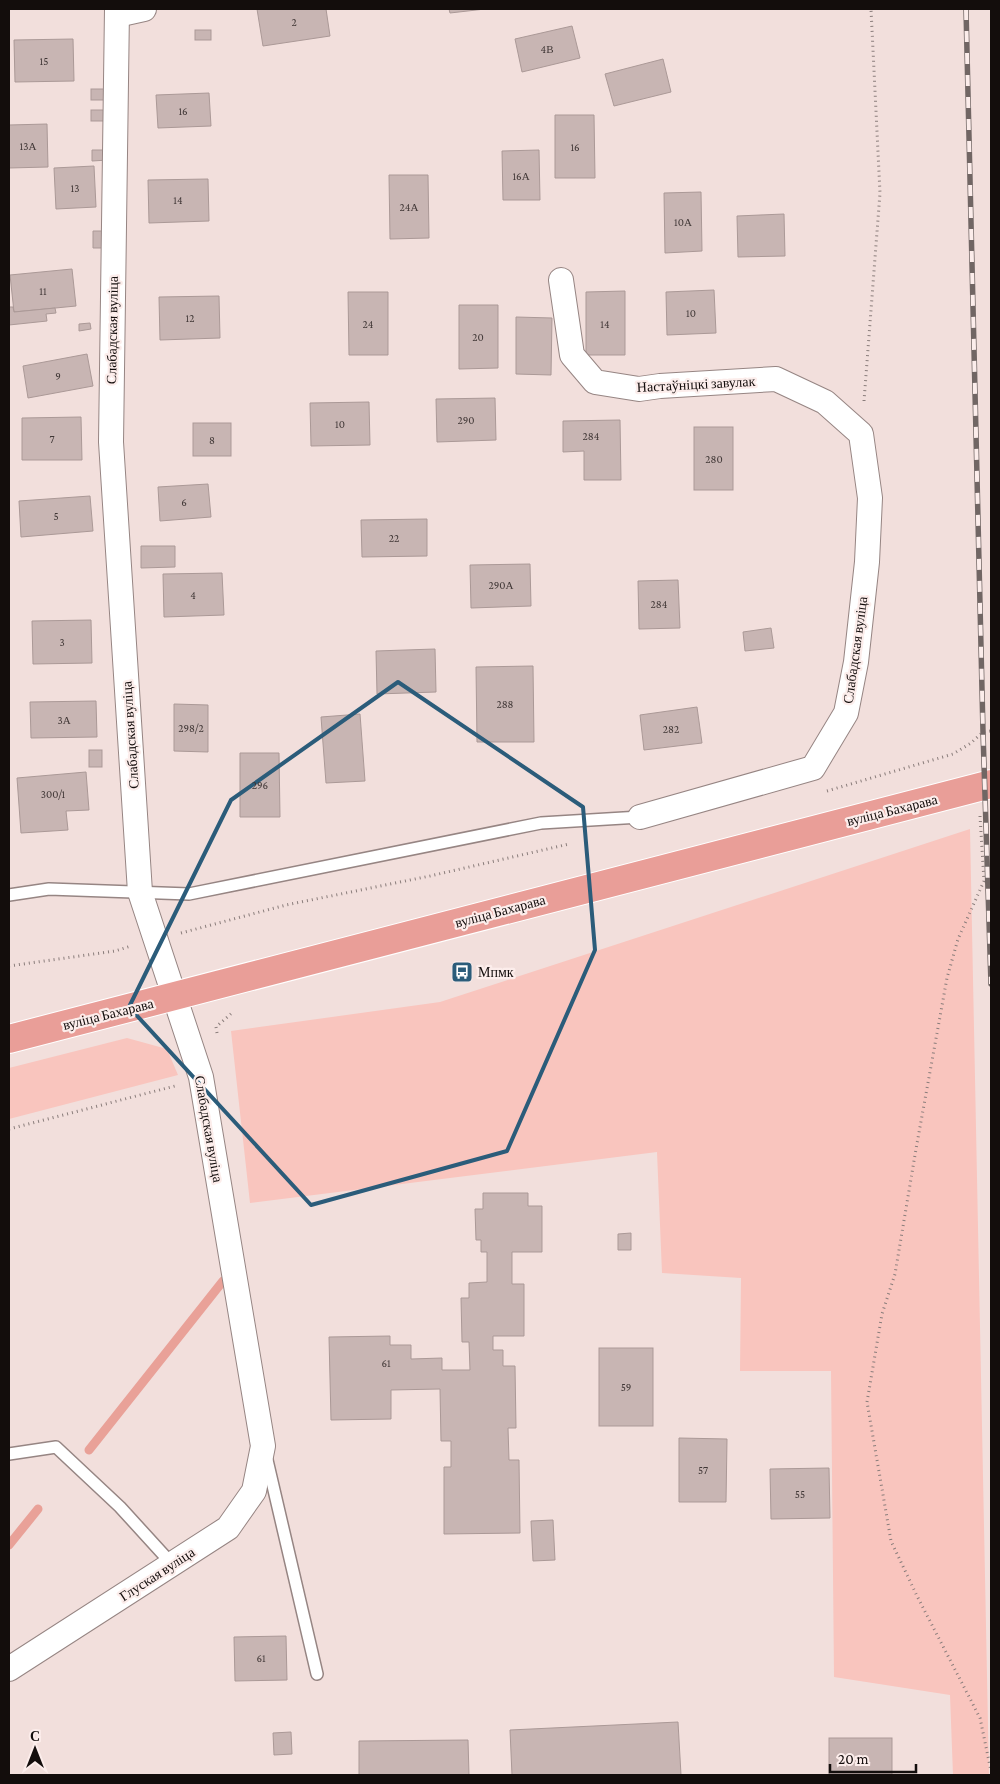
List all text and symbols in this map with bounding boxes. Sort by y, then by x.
house number: 2 [291,16,297,28]
house number: 4В [541,43,553,55]
house number: 15 [40,55,48,67]
house number: 16 [178,105,188,117]
house number: 13А [20,140,36,152]
house number: 16 [570,141,580,153]
house number: 16А [512,170,530,182]
house number: 13 [71,182,79,194]
house number: 14 [173,194,183,206]
house number: 24А [400,201,418,213]
house number: 10А [674,216,692,228]
street label: Слабадская вуліца [103,275,121,384]
house number: 11 [39,285,47,297]
house number: 10 [686,307,696,319]
house number: 12 [186,312,194,324]
house number: 24 [363,318,374,330]
house number: 14 [600,318,610,330]
house number: 20 [472,331,484,343]
house number: 9 [55,370,61,382]
street label: Настаўніцкі завулак [636,373,756,395]
house number: 290 [457,414,475,426]
house number: 10 [335,418,345,430]
house number: 284 [583,430,600,442]
house number: 7 [49,433,55,445]
house number: 8 [209,434,215,446]
house number: 280 [705,453,723,465]
house number: 6 [181,496,187,508]
house number: 5 [53,510,59,522]
house number: 22 [389,532,399,544]
house number: 290А [489,579,514,591]
house number: 4 [190,589,196,601]
street label: Слабадская вуліца [840,595,871,705]
house number: 284 [651,598,668,610]
house number: 3 [59,636,65,648]
street label: Слабадская вуліца [118,680,142,790]
house number: 288 [496,698,514,710]
house number: 3А [57,714,71,726]
house number: 298/2 [178,722,204,734]
house number: 282 [663,723,679,735]
house number: 296 [252,779,268,791]
house number: 300/1 [41,788,66,800]
street label: вуліца Бахарава [845,791,940,829]
street label: вуліца Бахарава [453,891,548,931]
bus stop icon: Мпмк [450,960,474,984]
place label: Мпмк [478,964,514,980]
street label: вуліца Бахарава [61,995,156,1033]
street label: Слабадская вуліца [192,1074,226,1184]
house number: 61 [381,1357,391,1369]
house number: 59 [621,1381,631,1393]
house number: 57 [698,1464,708,1476]
house number: 55 [795,1488,805,1500]
street label: Глуская вуліца [116,1543,198,1604]
house number: 61 [256,1652,266,1664]
north arrow [10,1724,60,1774]
text: С [30,1728,40,1744]
scale bar [830,1742,916,1774]
text: 20 m [838,1751,869,1767]

